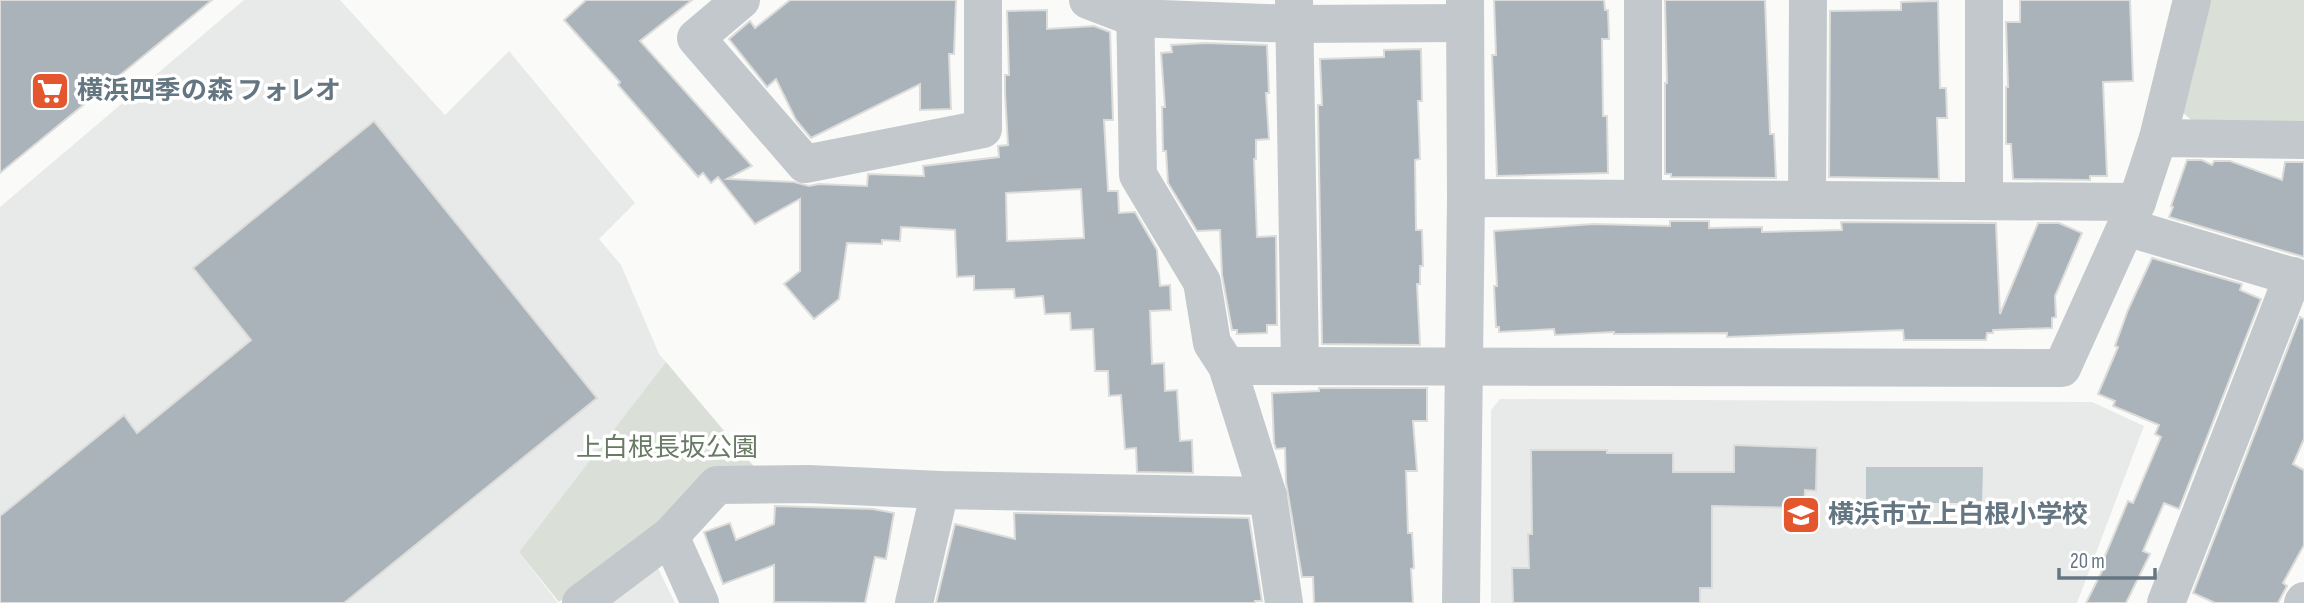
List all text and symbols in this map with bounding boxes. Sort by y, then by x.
supermarket icon: 横浜四季の森 フォレオ [29,70,71,112]
place label: 横浜四季の森 フォレオ [77,76,341,107]
park label: 上白根長坂公園 [576,433,758,464]
school or university icon: 横浜市立上白根小学校 [1780,494,1822,536]
place label: 横浜市立上白根小学校 [1828,500,2088,531]
scale bar [2059,536,2155,580]
text: 20 m [2070,549,2105,574]

